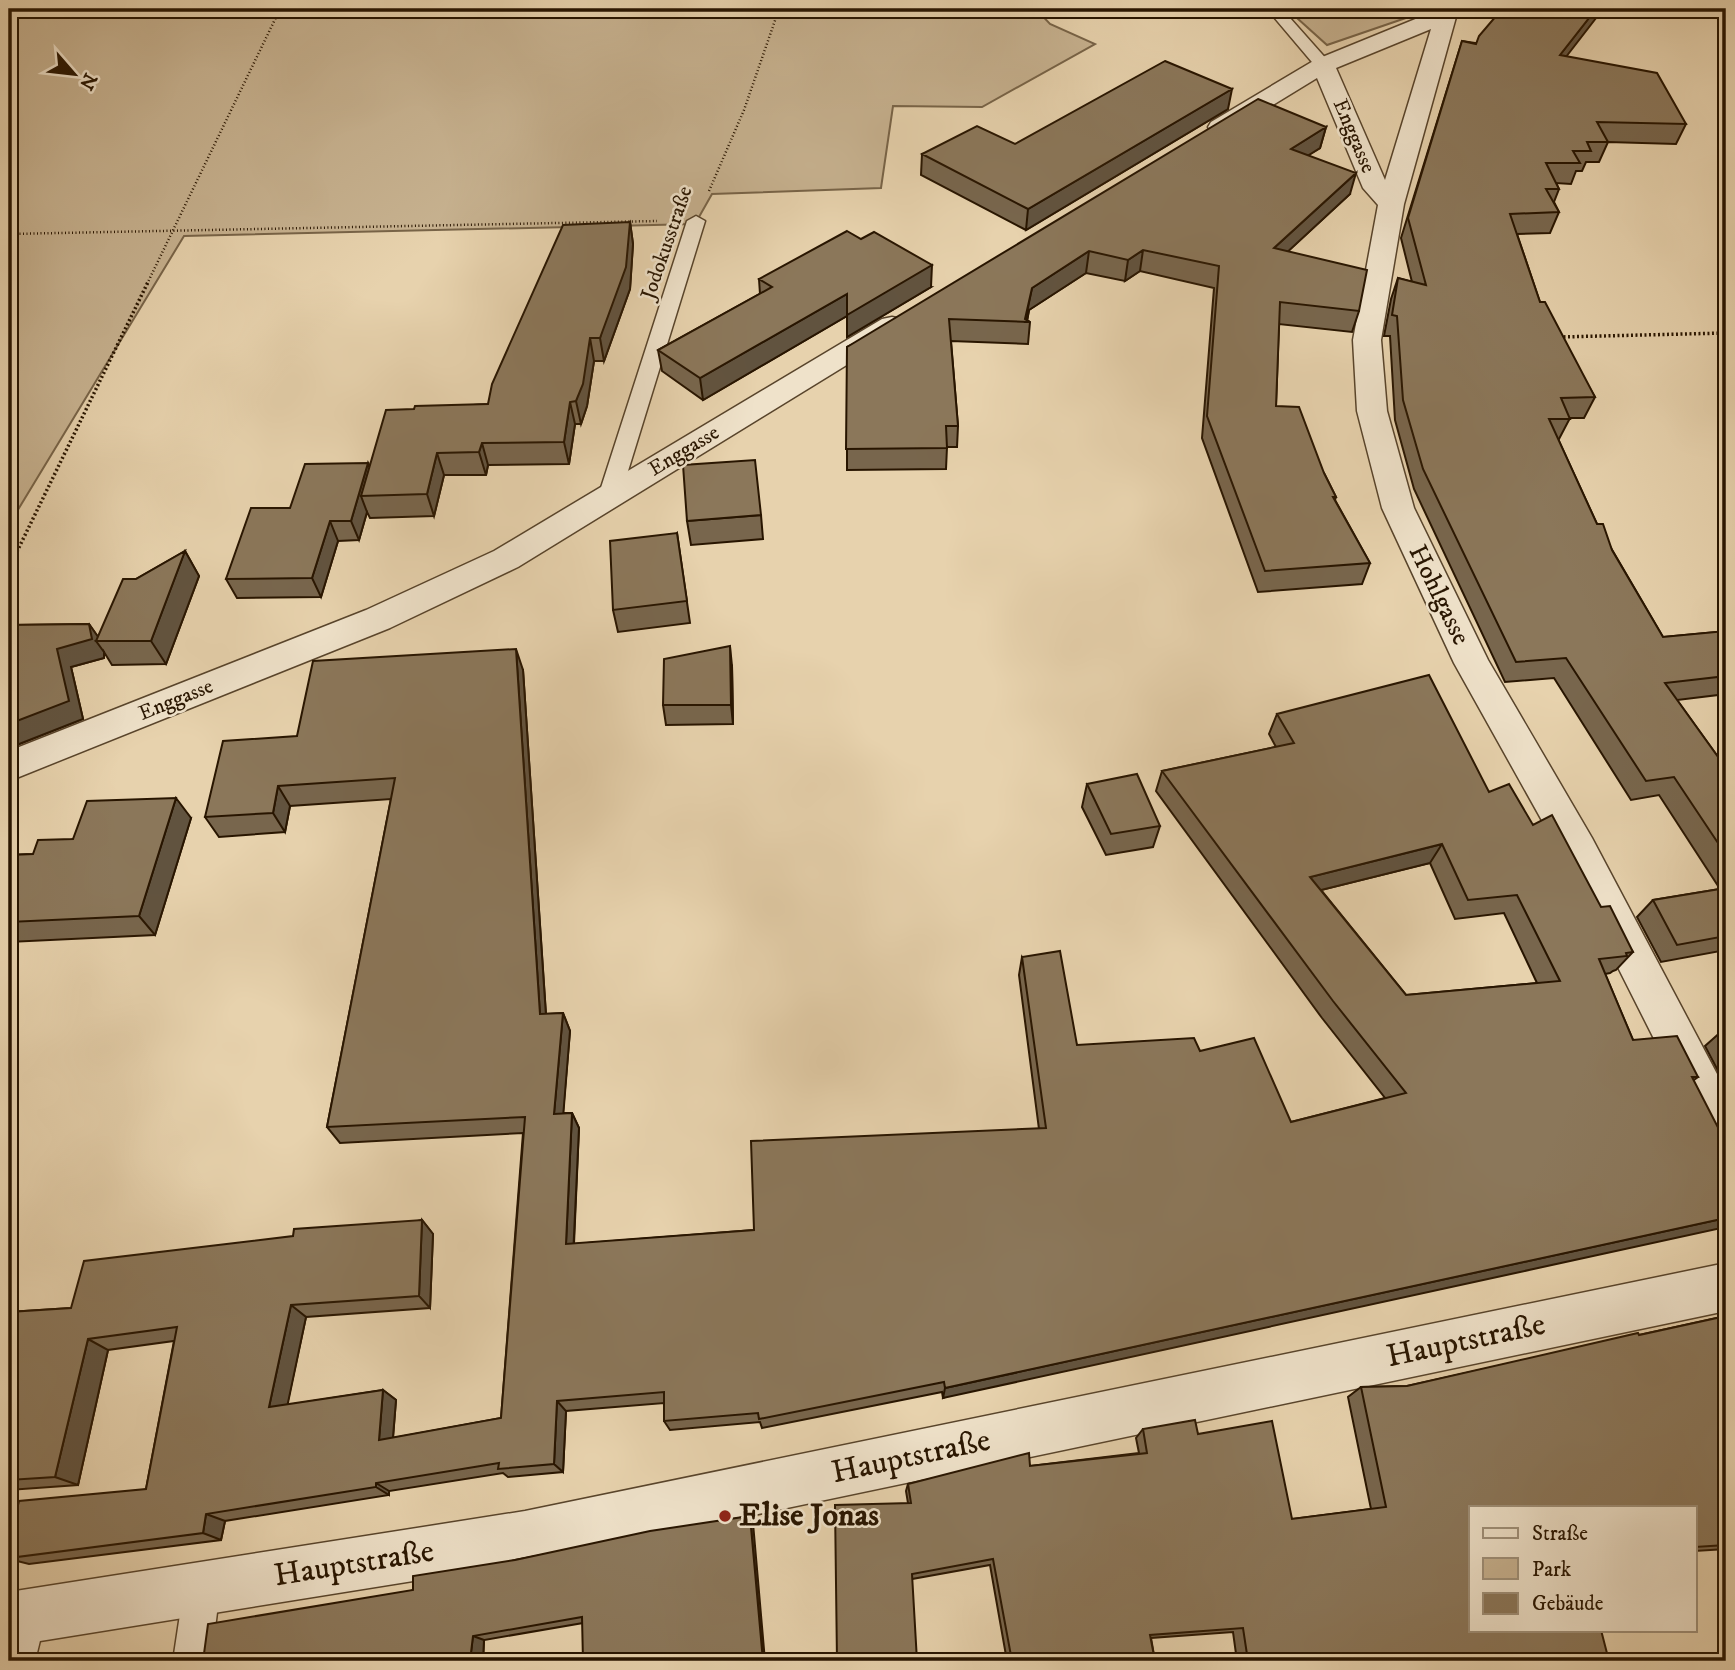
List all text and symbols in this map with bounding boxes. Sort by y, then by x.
north arrow [38,38,108,108]
text: N [74,69,102,94]
street label: Enggasse [1327,95,1381,177]
street label: Jodokusstraße [635,183,699,305]
street label: Enggasse [644,420,724,482]
street label: Hohlgasse [1401,540,1477,650]
street label: Enggasse [135,673,217,727]
street label: Hauptstraße [1383,1305,1549,1377]
street label: Hauptstraße [828,1421,994,1493]
place label: Elise Jonas [739,1496,879,1536]
legend [1469,1506,1696,1632]
marker: Elise Jonas [717,1508,733,1524]
text: Straße [1532,1521,1588,1547]
street label: Hauptstraße [271,1532,437,1596]
text: Park [1532,1557,1572,1583]
text: Gebäude [1532,1591,1604,1617]

